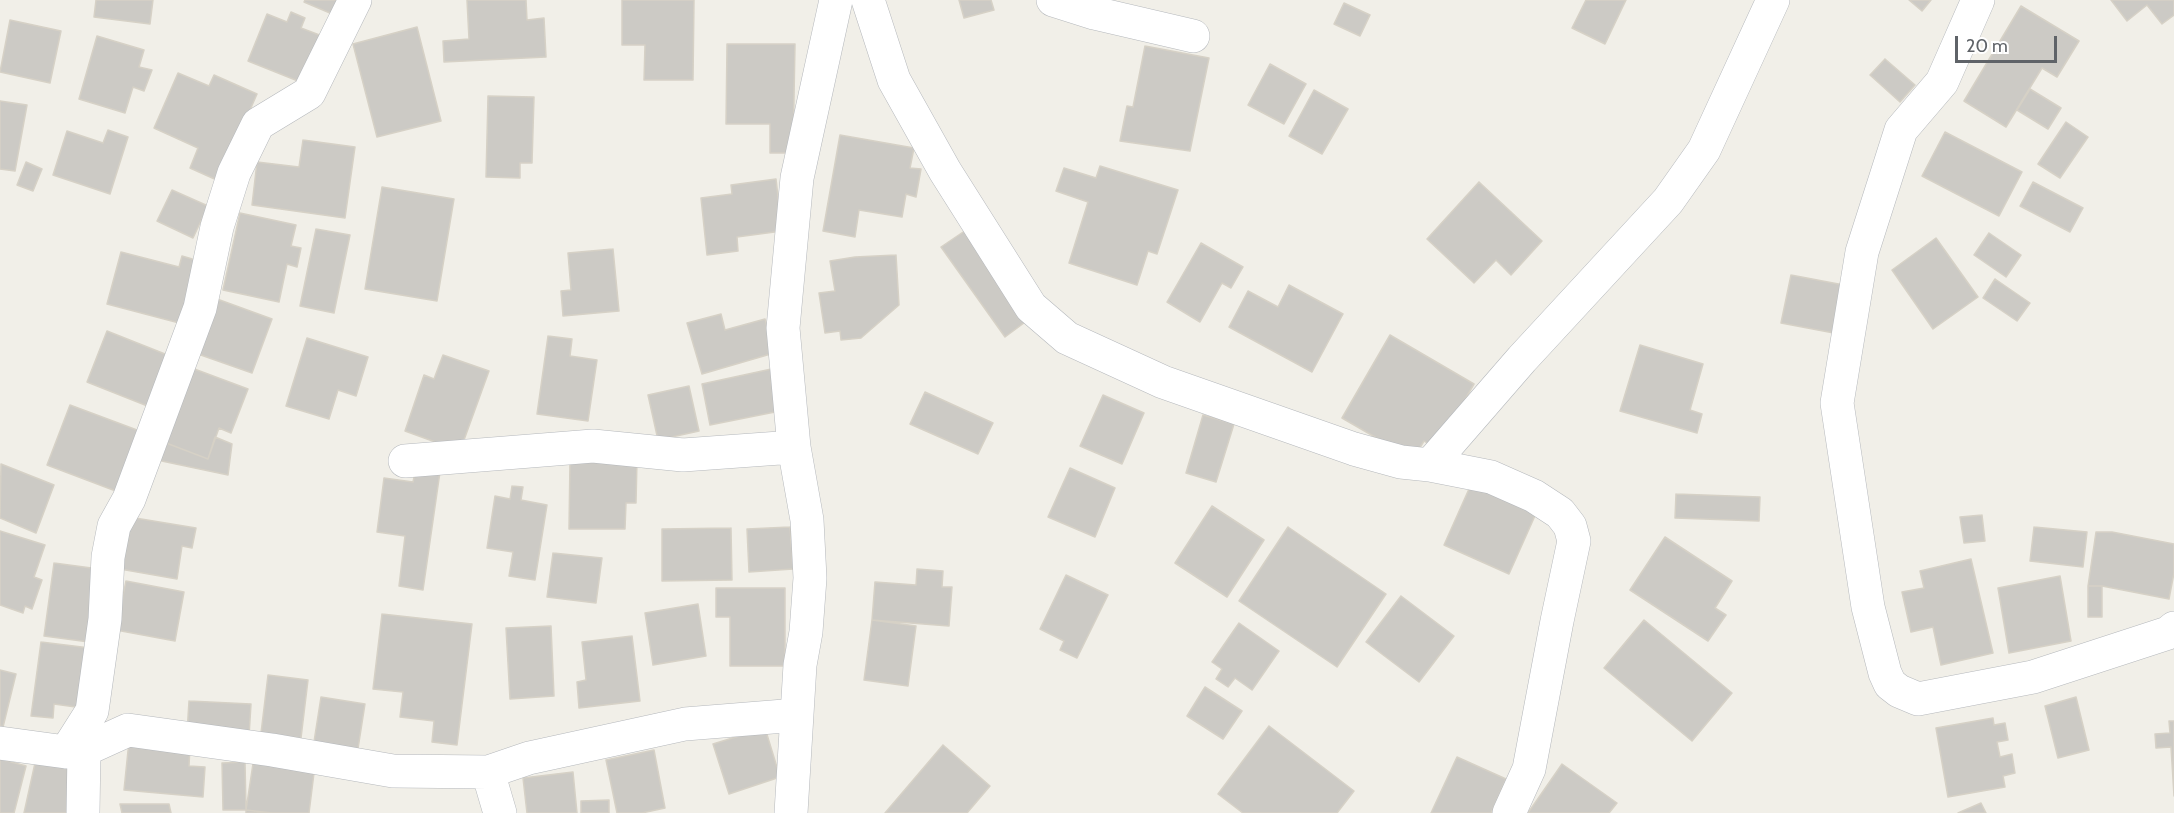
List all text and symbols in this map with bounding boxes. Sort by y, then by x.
scale bar [1958,24,2060,62]
text: 20 m [1966,35,2008,57]

